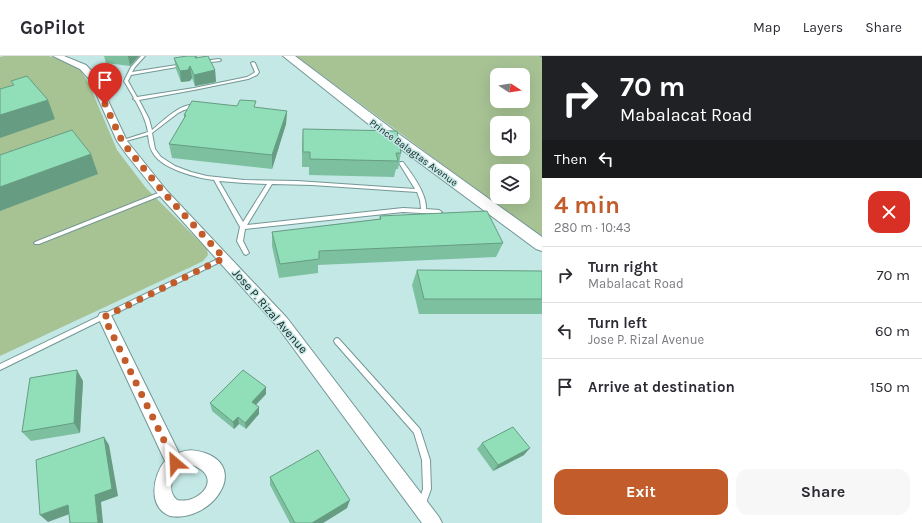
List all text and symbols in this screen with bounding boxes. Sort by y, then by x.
text: GoPilot [20,17,85,39]
text: Map [753,19,781,36]
text: Layers [803,19,843,36]
text: Share [865,19,902,36]
pin [88,63,122,104]
north arrow [490,68,530,108]
map controls [490,68,530,204]
icon: arrive [94,69,116,91]
text: 70 m [620,70,685,103]
icon: right [554,72,606,124]
text: Mabalacat Road [620,104,752,126]
button: sound [490,116,530,156]
street label: Prince Balagtas Avenue [367,117,460,189]
icon: left [595,148,617,170]
text: Then [554,150,587,168]
button: layers [490,164,530,204]
text: 4 min [554,191,620,219]
button: close [868,191,910,233]
text: 280 m · 10:43 [554,220,631,235]
text: Turn right [588,258,658,276]
icon: right [554,264,576,286]
street label: Jose P. Rizal Avenue [230,266,310,356]
text: 70 m [876,266,910,284]
text: Mabalacat Road [588,276,684,291]
text: Turn left [588,314,647,332]
icon: left [554,320,576,342]
text: 60 m [875,322,910,340]
text: Jose P. Rizal Avenue [588,332,704,347]
icon: arrive [554,376,576,398]
text: Arrive at destination [588,378,735,396]
text: 150 m [870,378,910,396]
position arrow [154,442,196,484]
button: Exit [554,469,728,515]
button: Share [736,469,910,515]

